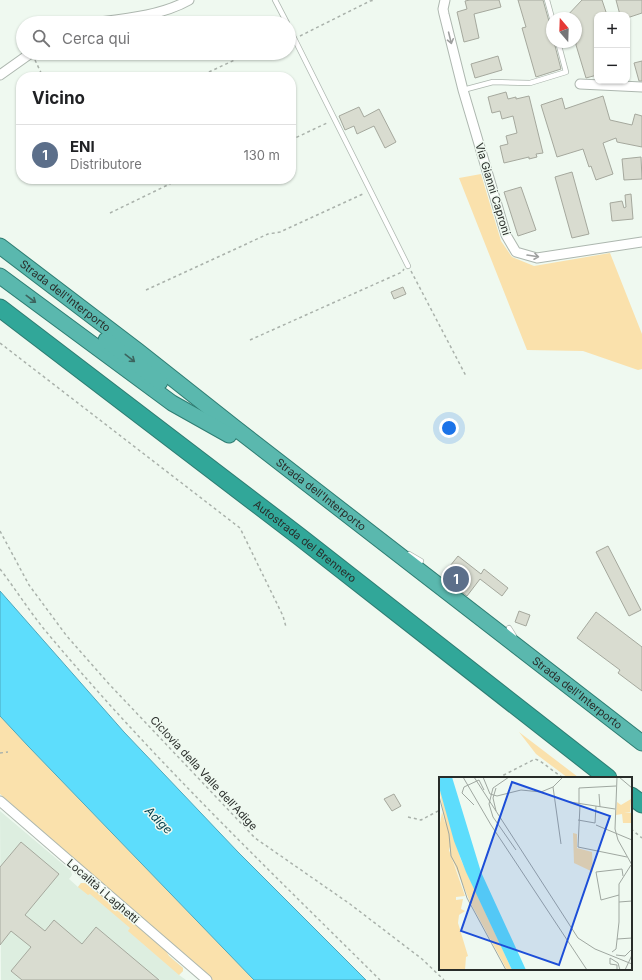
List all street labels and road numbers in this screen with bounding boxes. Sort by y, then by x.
street label: Via Gianni Caproni [472,141,514,237]
street label: Strada dell'Interporto [17,257,114,335]
street label: Strada dell'Interporto [273,455,369,534]
street label: Autostrada del Brennero [251,497,360,586]
street label: Strada dell'Interporto [529,654,625,732]
street label: Ciclovia della Valle dell'Adige [148,713,260,833]
street label: Località i Laghetti [64,856,142,926]

